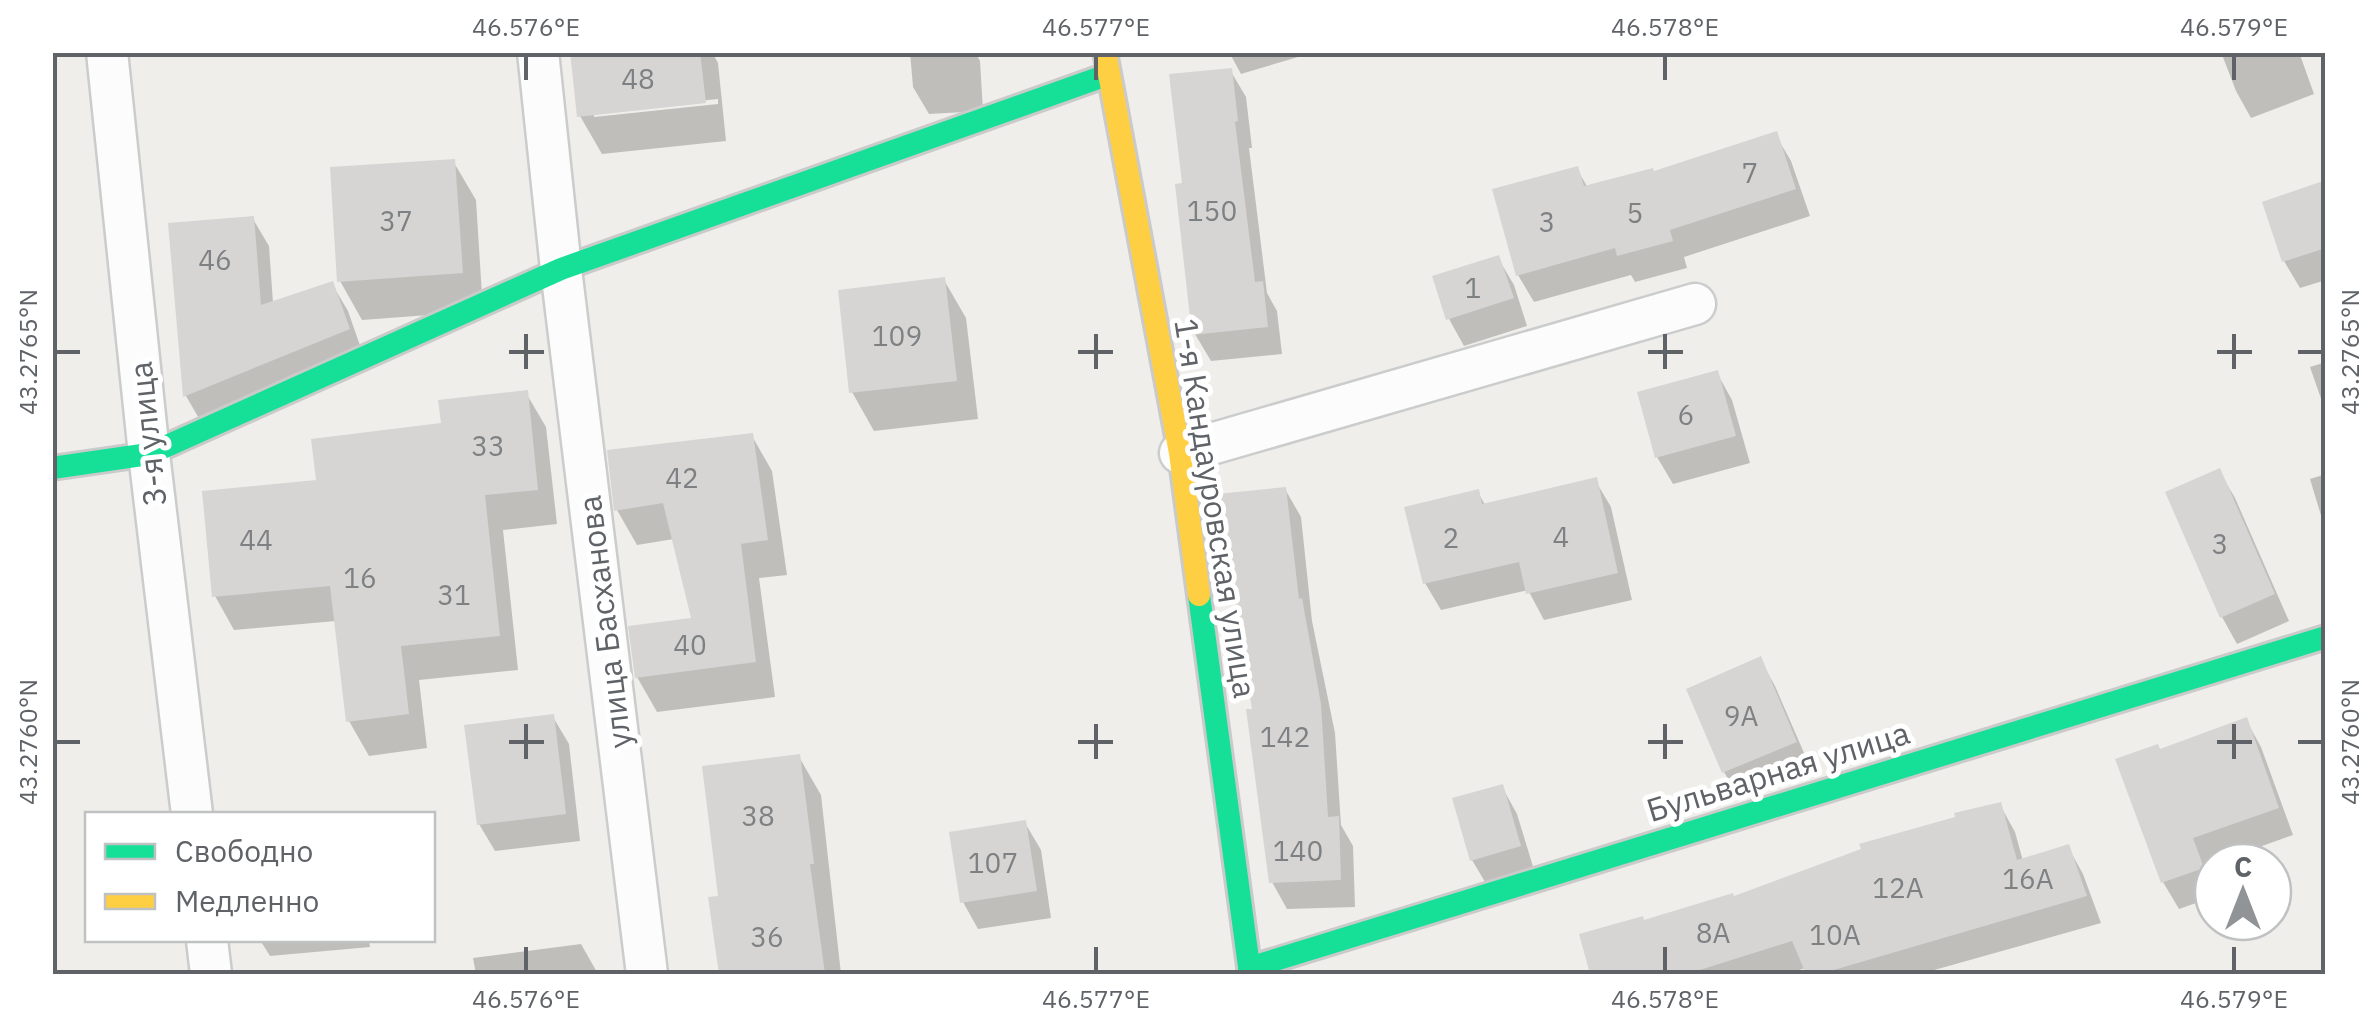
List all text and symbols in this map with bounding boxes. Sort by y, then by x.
text: 46.576°E [472,10,580,43]
text: 46.577°E [1042,10,1150,43]
text: 46.578°E [1611,10,1719,43]
text: 46.579°E [2180,10,2288,43]
house number: 48 [621,60,655,97]
house number: 7 [1742,154,1758,191]
house number: 150 [1187,192,1237,229]
house number: 5 [1627,194,1643,231]
house number: 37 [379,202,413,239]
house number: 3 [1539,203,1555,240]
house number: 46 [198,241,232,278]
house number: 1 [1465,269,1481,306]
text: 43.2765°N [11,289,44,415]
text: 43.2765°N [2333,289,2366,415]
street label: 1-я Кандауровская улица [1165,315,1267,701]
house number: 109 [872,317,922,354]
street label: 3-я улица [119,360,175,508]
house number: 6 [1678,396,1694,433]
house number: 33 [471,427,505,464]
house number: 42 [665,459,699,496]
street label: улица Басханова [568,493,640,751]
house number: 4 [1553,518,1569,555]
house number: 2 [1443,519,1459,556]
house number: 44 [239,521,273,558]
house number: 3 [2212,525,2228,562]
house number: 16 [343,559,377,596]
house number: 31 [437,576,471,613]
house number: 40 [673,626,707,663]
text: 43.2760°N [11,679,44,805]
text: 43.2760°N [2333,679,2366,805]
house number: 9А [1724,697,1758,734]
street label: Бульварная улица [1641,711,1915,831]
house number: 142 [1260,718,1310,755]
house number: 38 [741,797,775,834]
legend [85,812,435,942]
text: Свободно [175,831,313,870]
house number: 140 [1273,832,1323,869]
north arrow [2193,842,2293,942]
house number: 107 [968,844,1018,881]
text: С [2234,848,2252,885]
house number: 16А [2002,860,2054,897]
house number: 12А [1872,869,1924,906]
text: Медленно [175,881,319,920]
house number: 8А [1696,914,1730,951]
house number: 10А [1809,916,1861,953]
house number: 36 [750,918,784,955]
text: 46.576°E [472,982,580,1015]
text: 46.577°E [1042,982,1150,1015]
text: 46.578°E [1611,982,1719,1015]
text: 46.579°E [2180,982,2288,1015]

